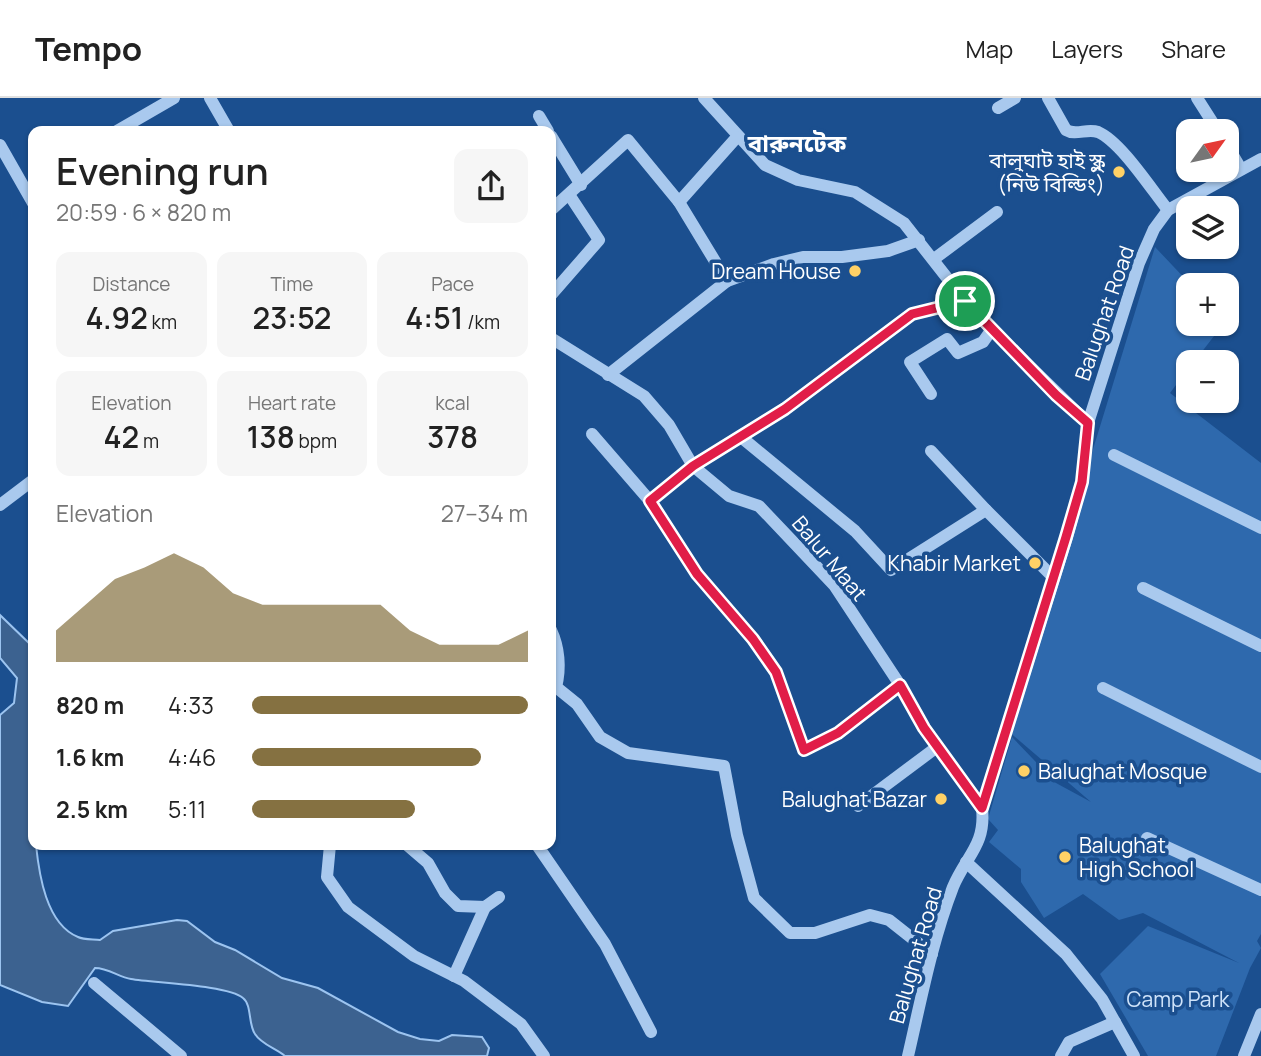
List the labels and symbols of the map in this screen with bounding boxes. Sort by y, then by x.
north arrow [1176,119,1239,182]
district label: বারুনটেক [747,126,847,159]
place label: বালুঘাট হাই স্কুল (নিউ বিল্ডিং) [988,146,1106,198]
marker: বালুঘাট হাই স্কুল (নিউ বিল্ডিং) [1111,164,1127,180]
street label: Balughat Road [1068,242,1140,384]
place label: Dream House [711,257,841,285]
marker: Dream House [847,263,863,279]
pin [935,271,995,331]
street label: Balur Maat [786,510,874,606]
place label: Khabir Market [888,549,1021,577]
marker: Khabir Market [1027,555,1043,571]
place label: Balughat Mosque [1038,757,1207,785]
marker: Balughat Mosque [1016,763,1032,779]
place label: Balughat Bazar [782,785,927,813]
marker: Balughat Bazar [933,791,949,807]
place label: Balughat High School [1079,831,1194,883]
marker: Balughat High School [1057,849,1073,865]
street label: Balughat Road [882,883,948,1027]
park label: Camp Park [1127,985,1230,1013]

